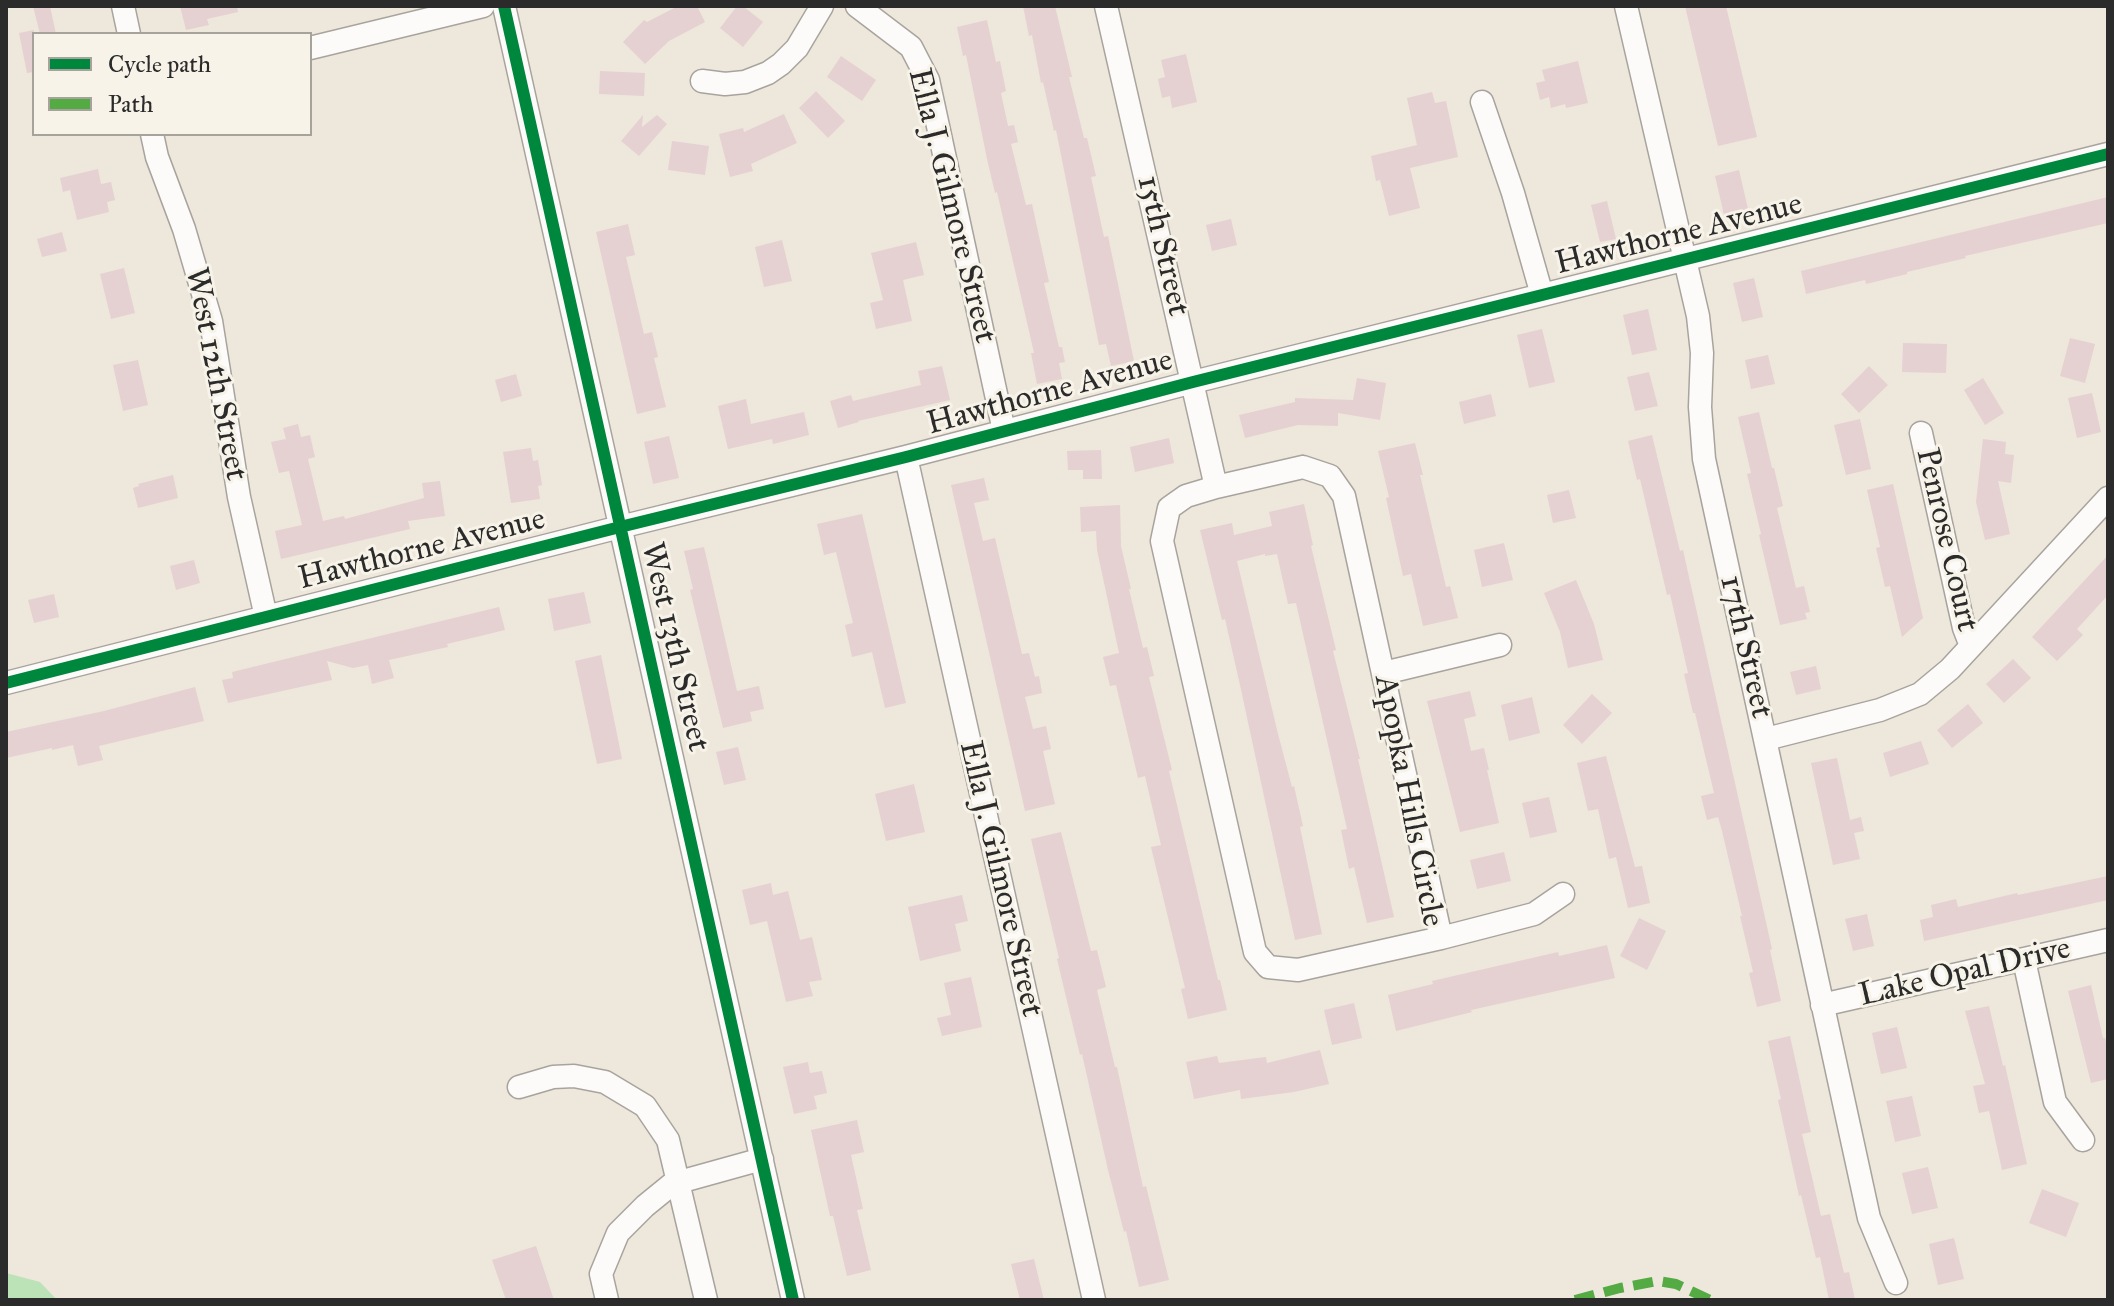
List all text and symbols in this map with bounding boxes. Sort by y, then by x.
legend [32,32,312,136]
text: Cycle path [108,49,211,79]
street label: Ella J. Gilmore Street [898,65,1004,347]
text: Path [108,89,153,119]
street label: 15th Street [1127,172,1197,320]
street label: Hawthorne Avenue [1552,186,1806,284]
street label: West 12th Street [176,264,254,484]
street label: Hawthorne Avenue [923,342,1177,444]
street label: Penrose Court [1906,445,1986,635]
street label: Hawthorne Avenue [295,501,549,599]
street label: West 13th Street [631,539,717,755]
street label: 17th Street [1710,572,1780,722]
street label: Apopka Hills Circle [1365,672,1451,930]
street label: Ella J. Gilmore Street [950,737,1050,1021]
street label: Lake Opal Drive [1856,930,2074,1016]

